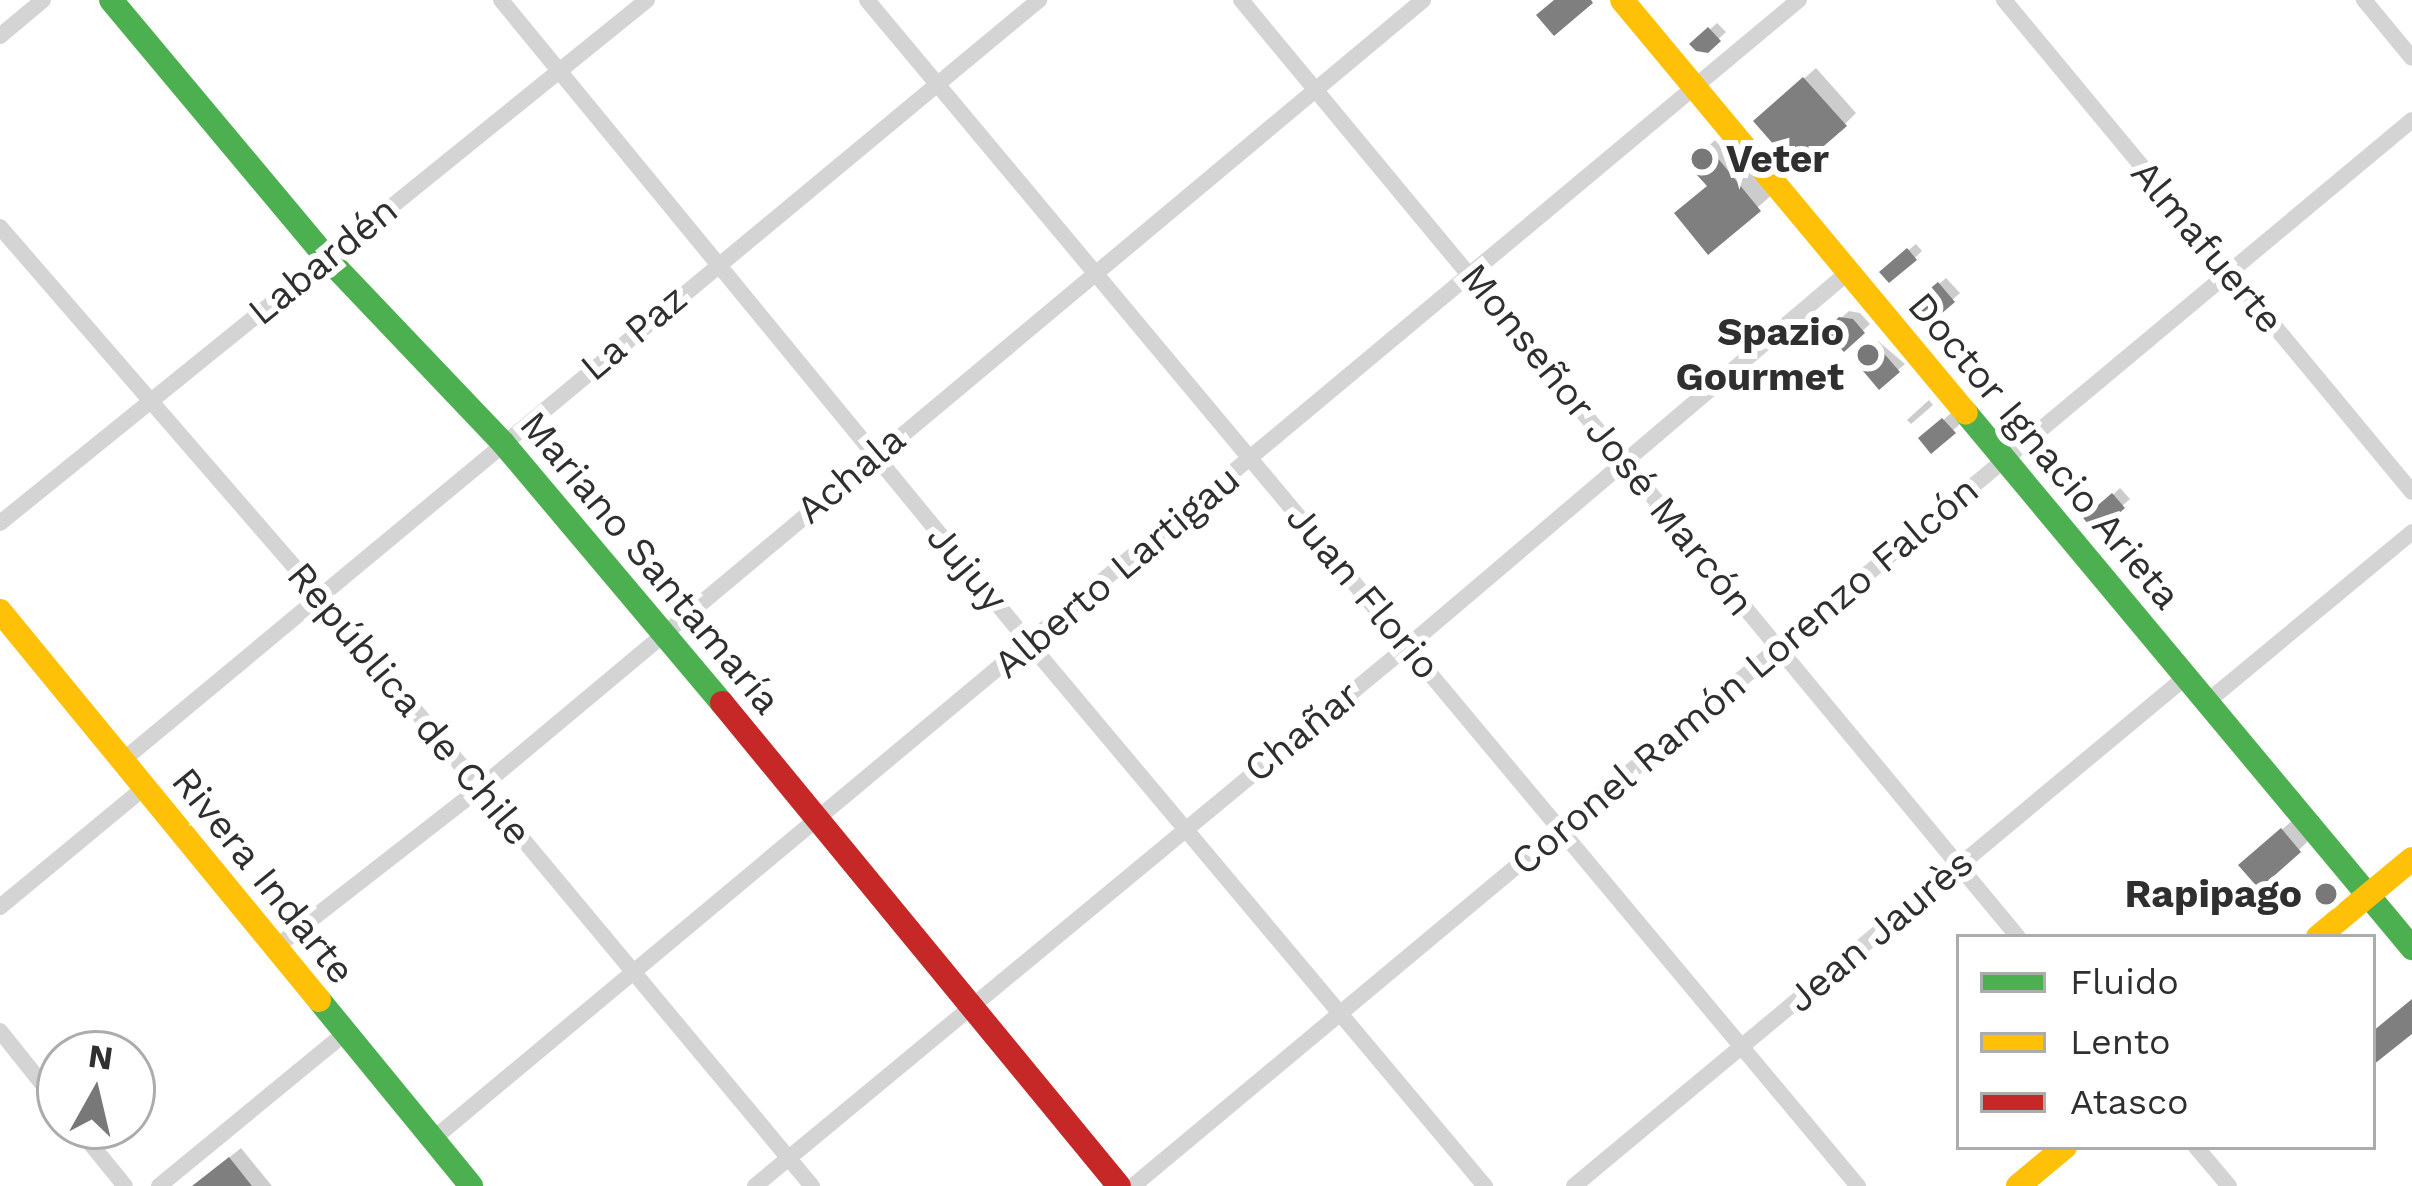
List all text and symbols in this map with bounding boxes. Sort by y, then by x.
place label: Veter [1726,136,1829,182]
marker: Veter [1689,146,1715,172]
street label: Almafuerte [2121,151,2293,343]
street label: Labardén [239,187,407,335]
street label: Monseñor José Marcón [1450,254,1764,626]
street label: La Paz [571,275,697,391]
street label: Doctor Ignacio Arieta [1897,282,2191,620]
place label: Spazio Gourmet [1675,310,1844,401]
marker: Spazio Gourmet [1855,342,1881,368]
street label: Mariano Santamaría [510,402,790,724]
street label: Achala [787,416,915,534]
street label: Alberto Lartigau [985,456,1249,688]
street label: Coronel Ramón Lorenzo Falcón [1501,466,1989,886]
street label: Juan Florio [1276,495,1450,689]
street label: Jujuy [917,515,1017,621]
street label: República de Chile [277,553,541,855]
street label: Chañar [1235,671,1369,793]
street label: Rivera Indarte [161,758,365,994]
street label: Jean Jaurès [1777,839,1983,1023]
place label: Rapipago [2124,871,2302,917]
marker: Rapipago [2313,881,2339,907]
legend [1956,934,2376,1150]
text: Fluido [2070,961,2179,1003]
text: Lento [2070,1021,2170,1063]
north arrow [36,1030,156,1150]
text: N [86,1036,115,1078]
text: Atasco [2070,1081,2189,1123]

